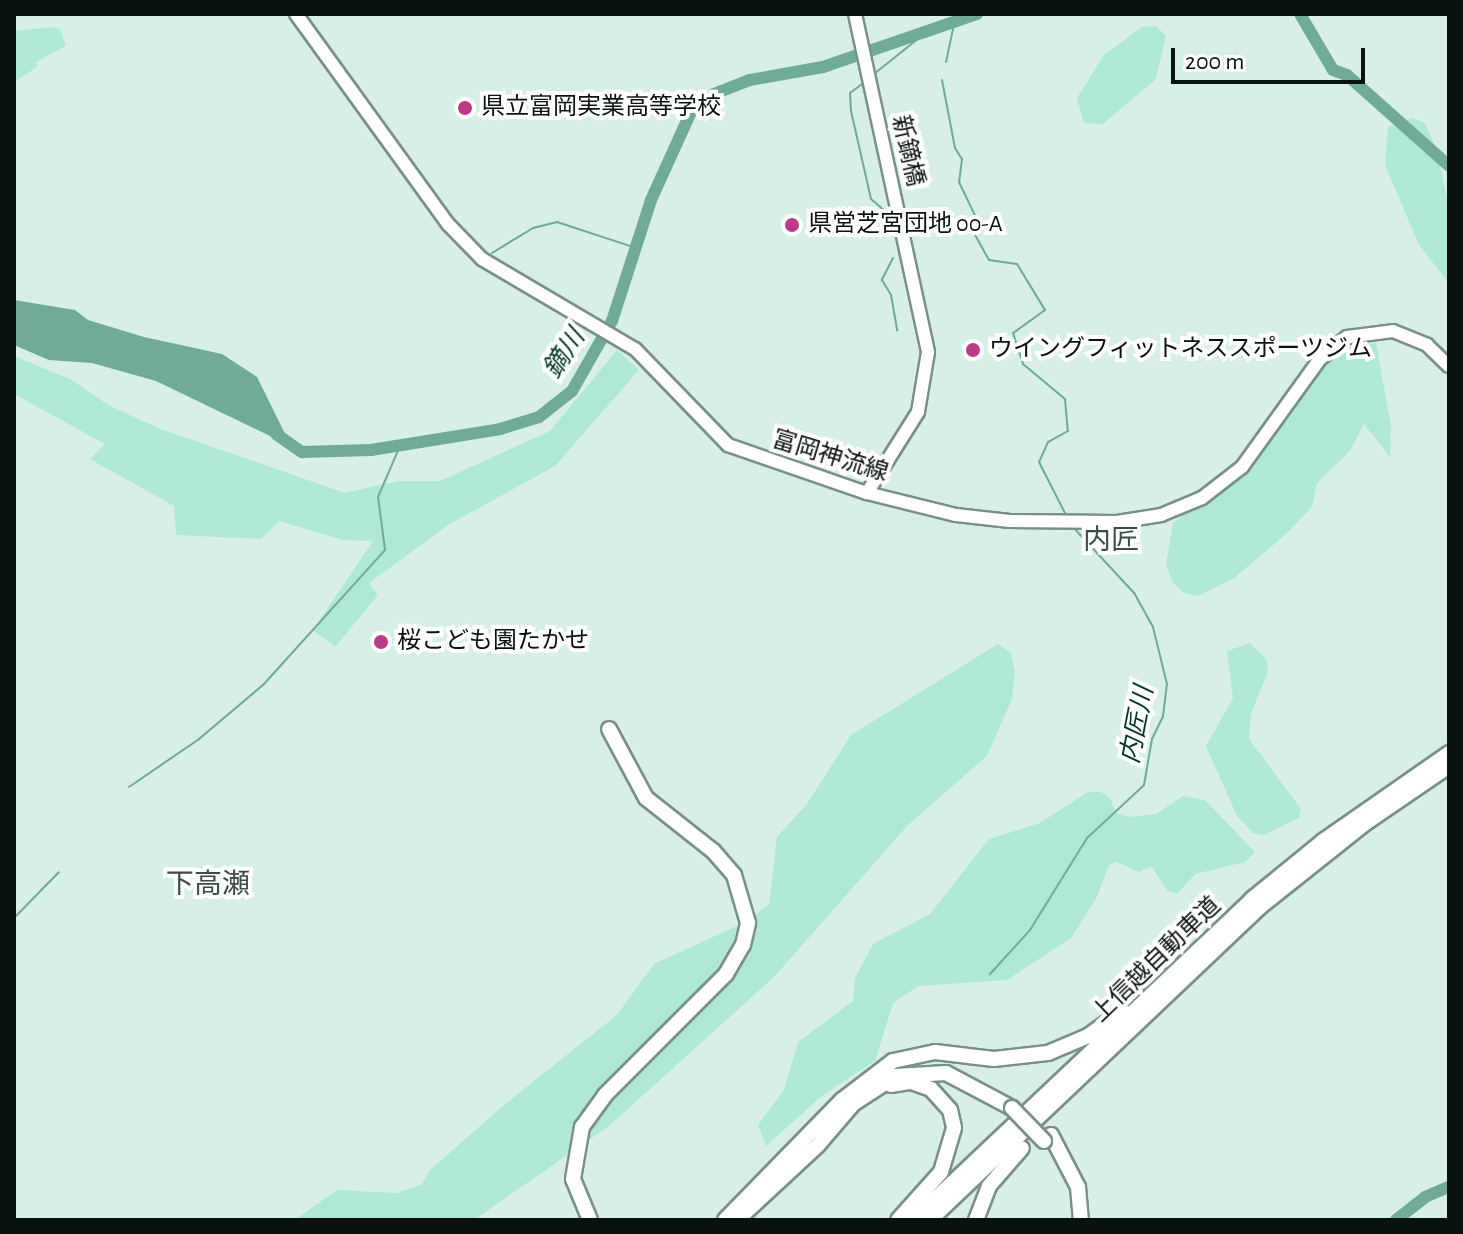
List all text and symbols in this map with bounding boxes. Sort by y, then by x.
scale bar [1175,32,1369,82]
text: 200 m [1185,50,1244,74]
place label: 県立富岡実業高等学校 [481,94,721,122]
marker: 県立富岡実業高等学校 [456,99,474,117]
street label: 新鏑橋 [885,113,929,189]
place label: 県営芝宮団地 00-A [808,211,1001,239]
marker: 県営芝宮団地 00-A [783,216,801,234]
water label: 鏑川 [538,324,592,384]
place label: ウイングフィットネススポーツジム [989,336,1373,364]
marker: ウイングフィットネススポーツジム [964,341,982,359]
street label: 富岡神流線 [768,426,892,488]
district label: 内匠 [1083,524,1139,558]
place label: 桜こども園たかせ [397,628,589,656]
marker: 桜こども園たかせ [372,633,390,651]
water label: 内匠川 [1115,684,1161,766]
district label: 下高瀬 [166,868,250,902]
street label: 上信越自動車道 [1087,891,1227,1029]

